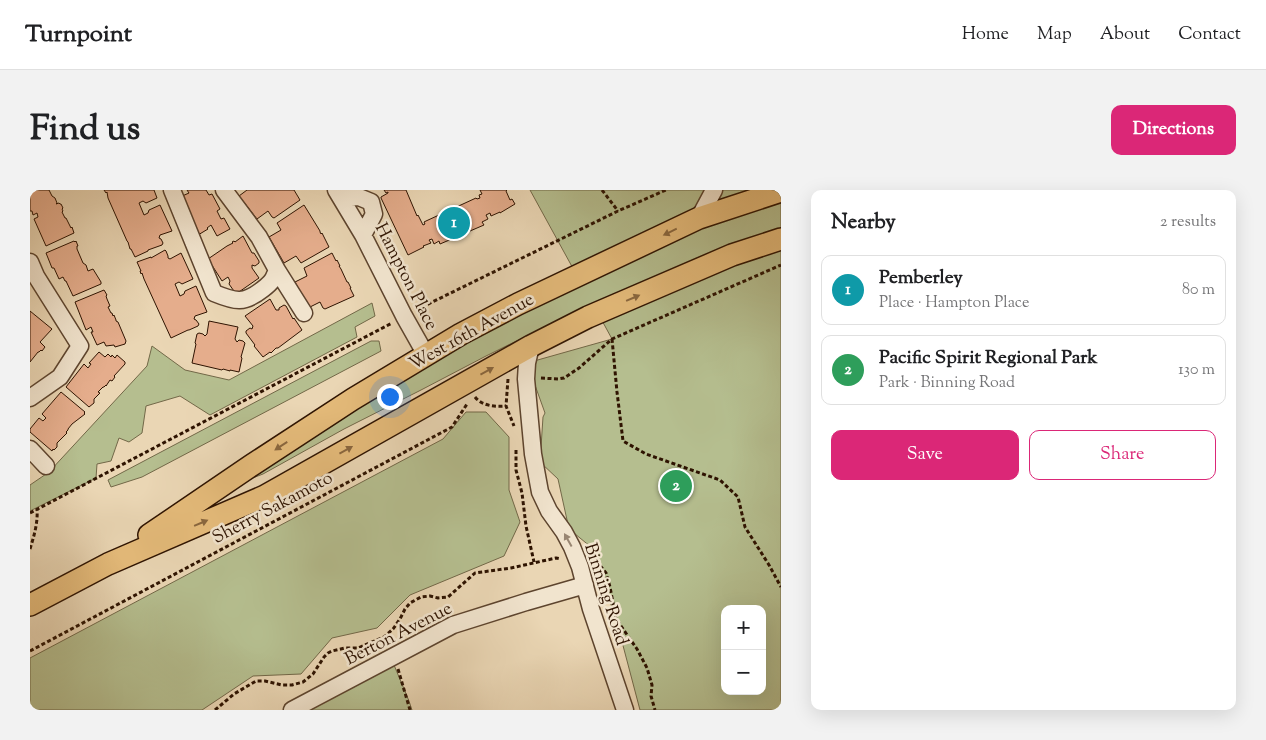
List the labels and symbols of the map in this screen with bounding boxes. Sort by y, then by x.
pin: 1 [438,204,470,242]
street label: Hampton Place [367,219,443,335]
one-way arrow [663,228,677,236]
street label: West 16th Avenue [405,288,539,378]
one-way arrow [626,293,640,301]
one-way arrow [480,367,495,375]
your location [377,384,403,410]
one-way arrow [274,442,288,451]
one-way arrow [339,446,352,455]
street label: Sherry Sakamoto [208,466,338,552]
pin: 2 [660,467,692,505]
one-way arrow [194,519,208,527]
one-way arrow [564,532,572,547]
street label: Binning Road [576,540,634,649]
street label: Berton Avenue [341,597,457,673]

